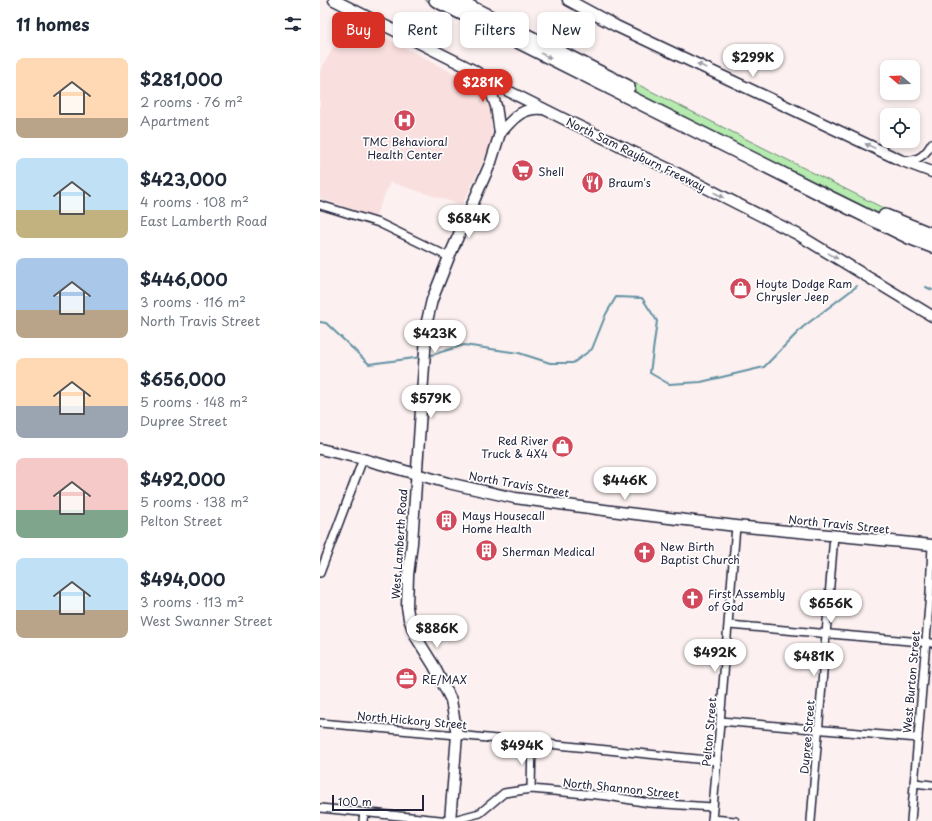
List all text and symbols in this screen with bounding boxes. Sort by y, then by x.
text: 11 homes [16,11,90,37]
chip: Buy [332,12,385,48]
chip: Rent [393,12,452,48]
chip: Filters [460,12,529,48]
chip: New [537,12,595,48]
icon: filters [282,13,304,35]
pin: $299K [725,44,781,78]
text: $299K [732,47,774,66]
one-way arrow [540,53,552,59]
north arrow [880,60,920,100]
map controls [880,60,920,148]
one-way arrow [697,63,708,69]
text: $281,000 [140,66,223,92]
pin: $281K [455,69,511,103]
text: $281K [463,72,503,91]
icon: home [48,74,96,122]
text: 2 rooms · 76 m² [140,92,243,111]
hospital icon: TMC Behavioral Health Center [392,108,418,134]
button: locate [880,108,920,148]
text: Apartment [140,111,209,130]
street label: North Sam Rayburn Freeway [563,113,709,195]
place label: TMC Behavioral Health Center [362,133,448,163]
one-way arrow [865,143,876,149]
supermarket icon: Shell [510,158,536,184]
place label: Shell [538,163,564,180]
text: $423,000 [140,166,227,192]
restaurant icon: Braum's [579,169,605,195]
icon: home [48,174,96,222]
place label: Braum's [608,174,651,191]
text: 4 rooms · 108 m² [140,192,249,211]
one-way arrow [713,192,724,198]
pin: $684K [441,205,497,239]
text: $684K [447,208,491,227]
text: East Lamberth Road [140,211,267,230]
one-way arrow [827,253,839,260]
text: $446,000 [140,266,228,292]
icon: home [48,274,96,322]
place label: Hoyte Dodge Ram Chrysler Jeep [756,275,852,305]
shop icon: Hoyte Dodge Ram Chrysler Jeep [727,276,753,302]
text: 3 rooms · 116 m² [140,292,246,311]
text: North Travis Street [140,311,260,330]
pin: $423K [407,320,463,354]
text: $423K [413,323,457,342]
text: $656,000 [140,366,226,392]
icon: home [48,374,96,422]
pin: $579K [403,385,459,419]
text: $579K [410,388,452,407]
text: 5 rooms · 148 m² [140,392,248,411]
text: Dupree Street [140,411,227,430]
place label: Red River Truck & 4X4 [481,432,548,462]
shop icon: Red River Truck & 4X4 [550,433,576,459]
text: $492,000 [140,466,225,492]
street label: North Travis Street [468,467,571,501]
pin: $446K [597,467,653,501]
text: $446K [602,470,648,489]
icon: home [48,474,96,522]
street label: West Lamberth Road [387,488,411,600]
text: 5 rooms · 138 m² [140,492,249,511]
place label: Mays Housecall Home Health [462,507,545,537]
building icon: Mays Housecall Home Health [433,508,459,534]
street label: North Travis Street [788,510,891,538]
text: Pelton Street [140,511,222,530]
building icon: Sherman Medical [473,538,499,564]
place label: New Birth Baptist Church [660,538,740,568]
church icon: New Birth Baptist Church [631,539,657,565]
place label: Sherman Medical [502,543,595,560]
text: $494,000 [140,566,225,592]
icon: home [48,574,96,622]
place label: First Assembly of God [708,585,785,615]
church icon: First Assembly of God [680,586,706,612]
pin: $656K [803,590,859,624]
text: 3 rooms · 113 m² [140,592,244,611]
text: $656K [809,593,853,612]
text: West Swanner Street [140,611,272,630]
pin: $886K [409,615,465,649]
text: $886K [416,618,458,637]
street label: West Burton Street [898,630,924,734]
pin: $492K [687,639,743,673]
text: $492K [693,642,737,661]
pin: $481K [786,643,842,677]
text: $481K [793,646,835,665]
office icon: RE/MAX [394,666,420,692]
place label: RE/MAX [422,671,468,688]
street label: Pelton Street [698,696,721,767]
street label: Dupree Street [795,699,819,775]
street label: North Hickory Street [356,707,468,733]
pin: $494K [494,732,550,766]
text: $494K [500,735,544,754]
street label: North Shannon Street [562,773,680,803]
scale bar [332,793,424,812]
text: 100 m [338,793,372,810]

